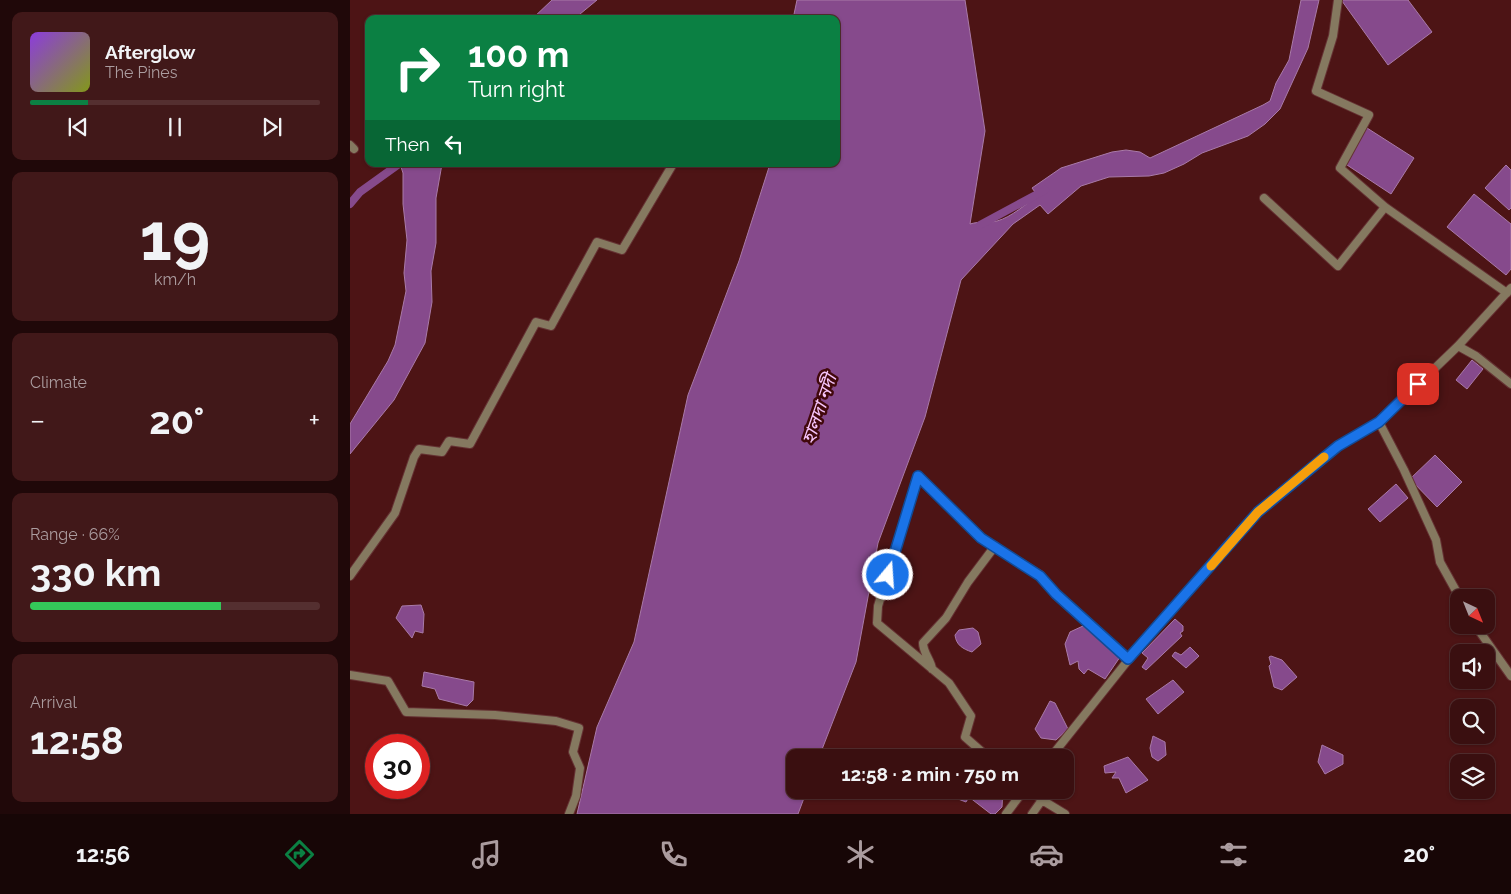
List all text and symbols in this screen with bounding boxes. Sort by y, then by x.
text: 100 m [468,34,569,75]
icon: right [385,35,450,100]
text: Afterglow [105,41,195,63]
text: The Pines [105,63,177,82]
text: Turn right [468,76,565,102]
icon: previous [64,113,92,141]
icon: pause [161,113,189,141]
icon: next [258,113,286,141]
icon: left [440,130,468,158]
text: Then [385,133,430,155]
text: 19 [140,199,210,275]
text: km/h [154,270,196,289]
pin [1397,363,1439,405]
water label: হালদা নদী [797,368,842,447]
icon: arrive [1404,370,1432,398]
text: Climate [30,373,87,392]
text: 20° [149,398,204,443]
text: − [30,404,45,437]
text: + [308,404,320,437]
text: Range · 66% [30,525,120,544]
position arrow [861,548,913,600]
text: 330 km [30,550,161,595]
north arrow [1450,589,1495,634]
map controls [1450,589,1495,799]
button: sound [1450,644,1495,689]
text: Arrival [30,693,77,712]
button: search [1450,699,1495,744]
text: 12:58 [30,718,124,763]
speed limit sign: 30 [365,734,430,799]
button: layers [1450,754,1495,799]
text: 12:58 · 2 min · 750 m [841,763,1019,785]
icon: directions [282,837,317,872]
icon: music [469,837,504,872]
icon: phone [656,837,691,872]
icon: climate [843,837,878,872]
icon: car [1029,837,1064,872]
icon: filters [1216,837,1251,872]
text: 12:56 [76,841,130,867]
text: 20° [1403,841,1435,867]

